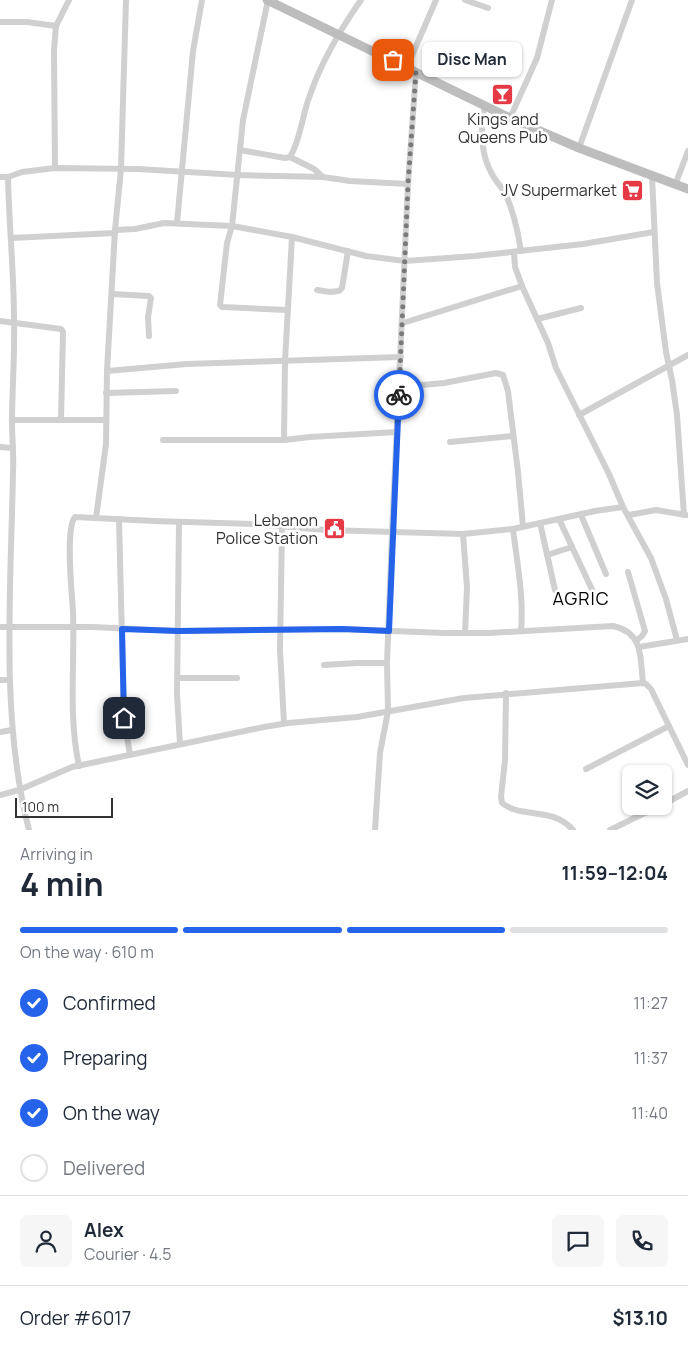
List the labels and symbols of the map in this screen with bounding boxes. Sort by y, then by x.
pin [372,39,414,81]
callout: Disc Man [423,42,523,78]
bar icon: Kings and Queens Pub [491,83,515,107]
place label: Kings and Queens Pub [458,108,548,148]
supermarket icon: JV Supermarket [621,178,645,202]
place label: JV Supermarket [501,179,617,201]
courier [374,370,424,420]
place label: Lebanon Police Station [216,509,318,549]
public building icon: Lebanon Police Station [322,517,346,541]
district label: AGRIC [552,586,610,610]
pin [103,697,145,739]
scale bar [15,795,112,818]

